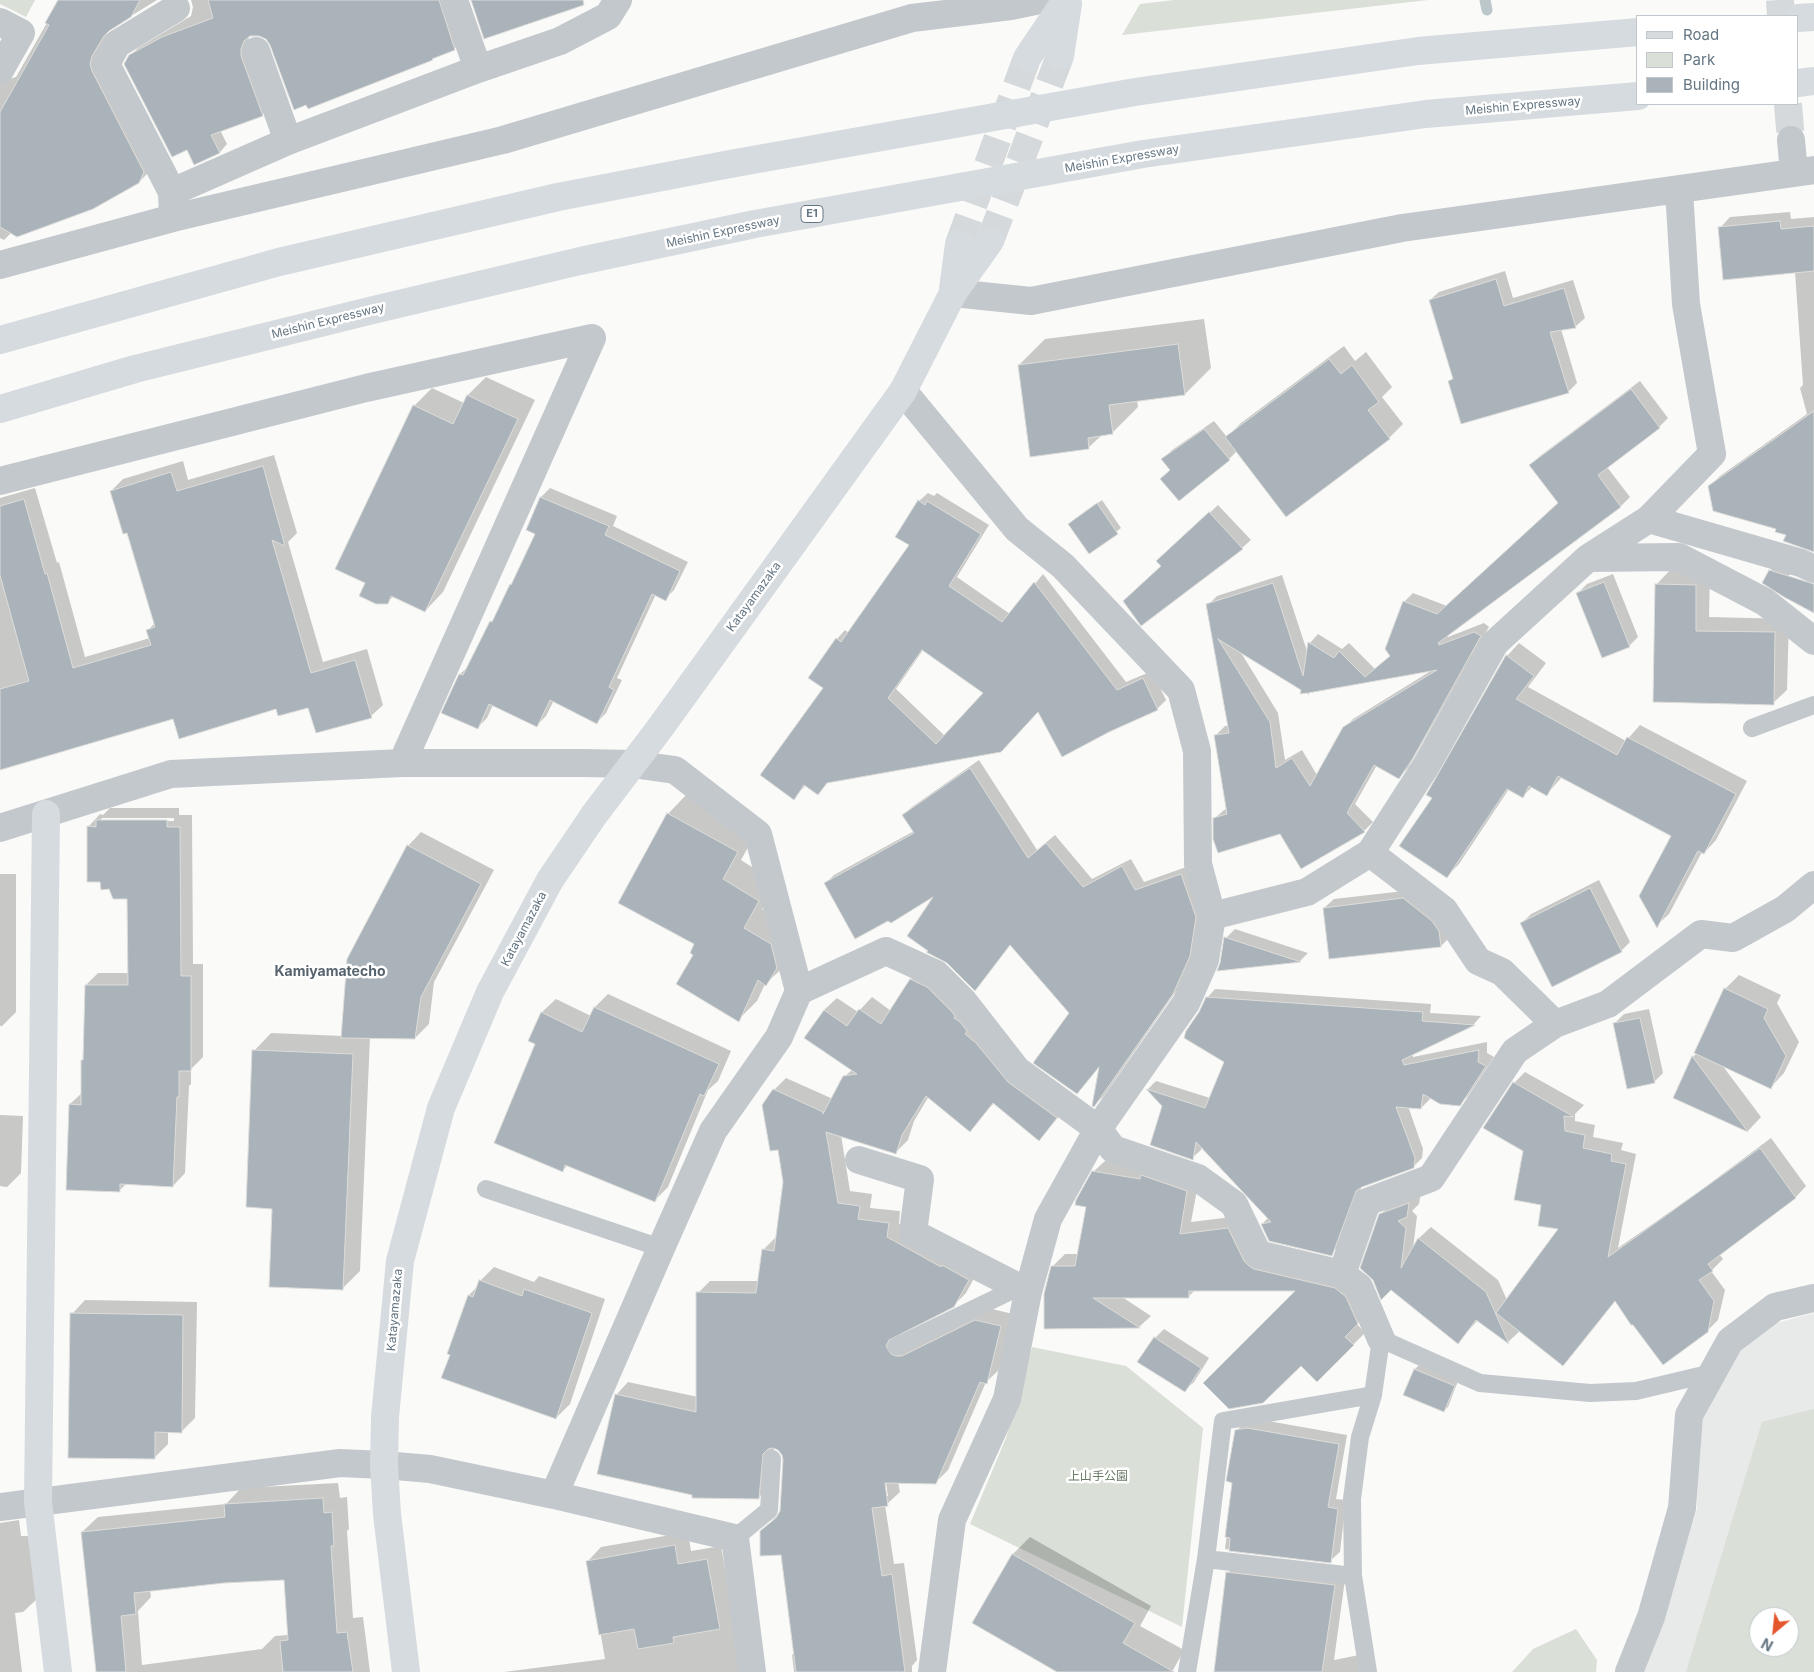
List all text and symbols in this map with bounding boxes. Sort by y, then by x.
legend [1636,15,1799,105]
text: Road [1683,25,1719,44]
text: Park [1683,50,1715,69]
text: Building [1683,75,1740,94]
street label: Meishin Expressway [1465,94,1581,118]
street label: Meishin Expressway [1064,142,1180,176]
road number: E1 [801,205,823,222]
street label: Meishin Expressway [665,213,781,251]
street label: Meishin Expressway [270,300,386,342]
street label: Katayamazaka [724,559,784,635]
street label: Katayamazaka [498,889,550,969]
district label: Kamiyamatecho [275,964,385,980]
street label: Katayamazaka [384,1268,406,1352]
park label: 上山手公園 [1068,1469,1128,1483]
north arrow [1749,1607,1799,1657]
text: N [1758,1635,1776,1655]

